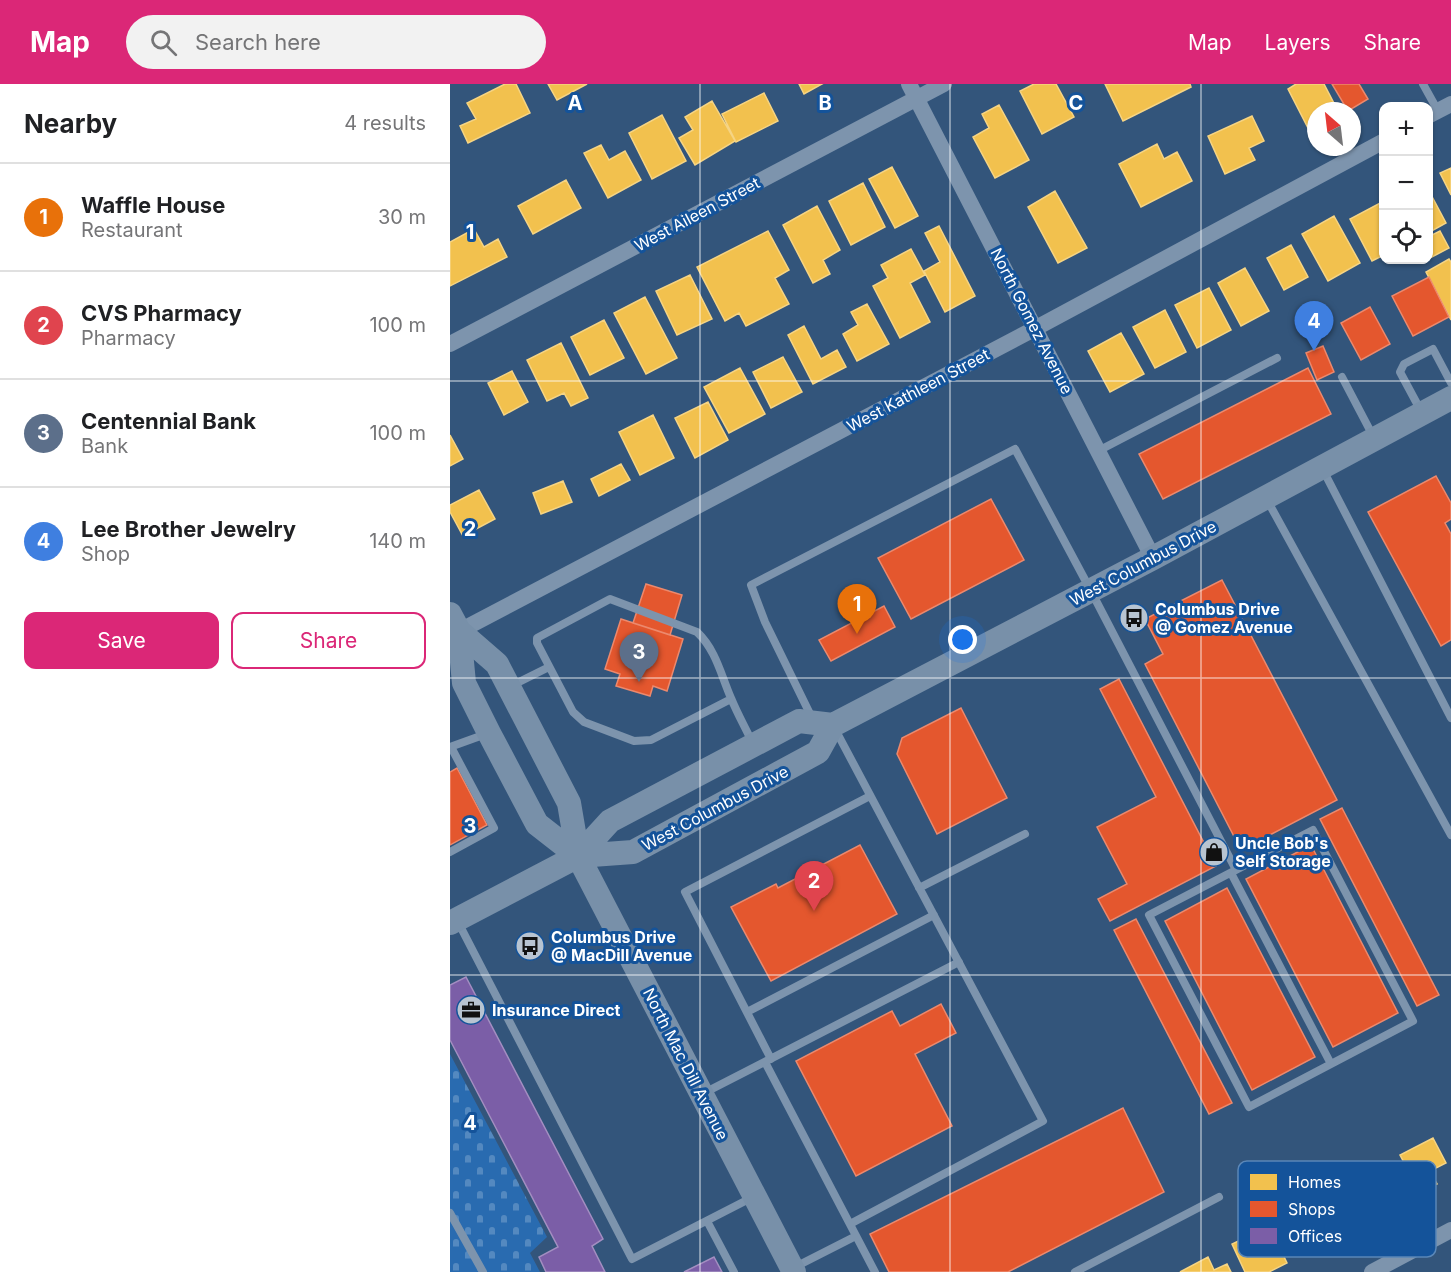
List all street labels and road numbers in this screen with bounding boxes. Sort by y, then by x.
street label: West Aileen Street [631,173,763,255]
street label: North Gomez Avenue [986,245,1078,397]
street label: West Kathleen Street [843,344,993,436]
street label: West Columbus Drive [1066,516,1220,610]
street label: West Columbus Drive [638,761,792,855]
street label: North Mac Dill Avenue [639,985,733,1143]

